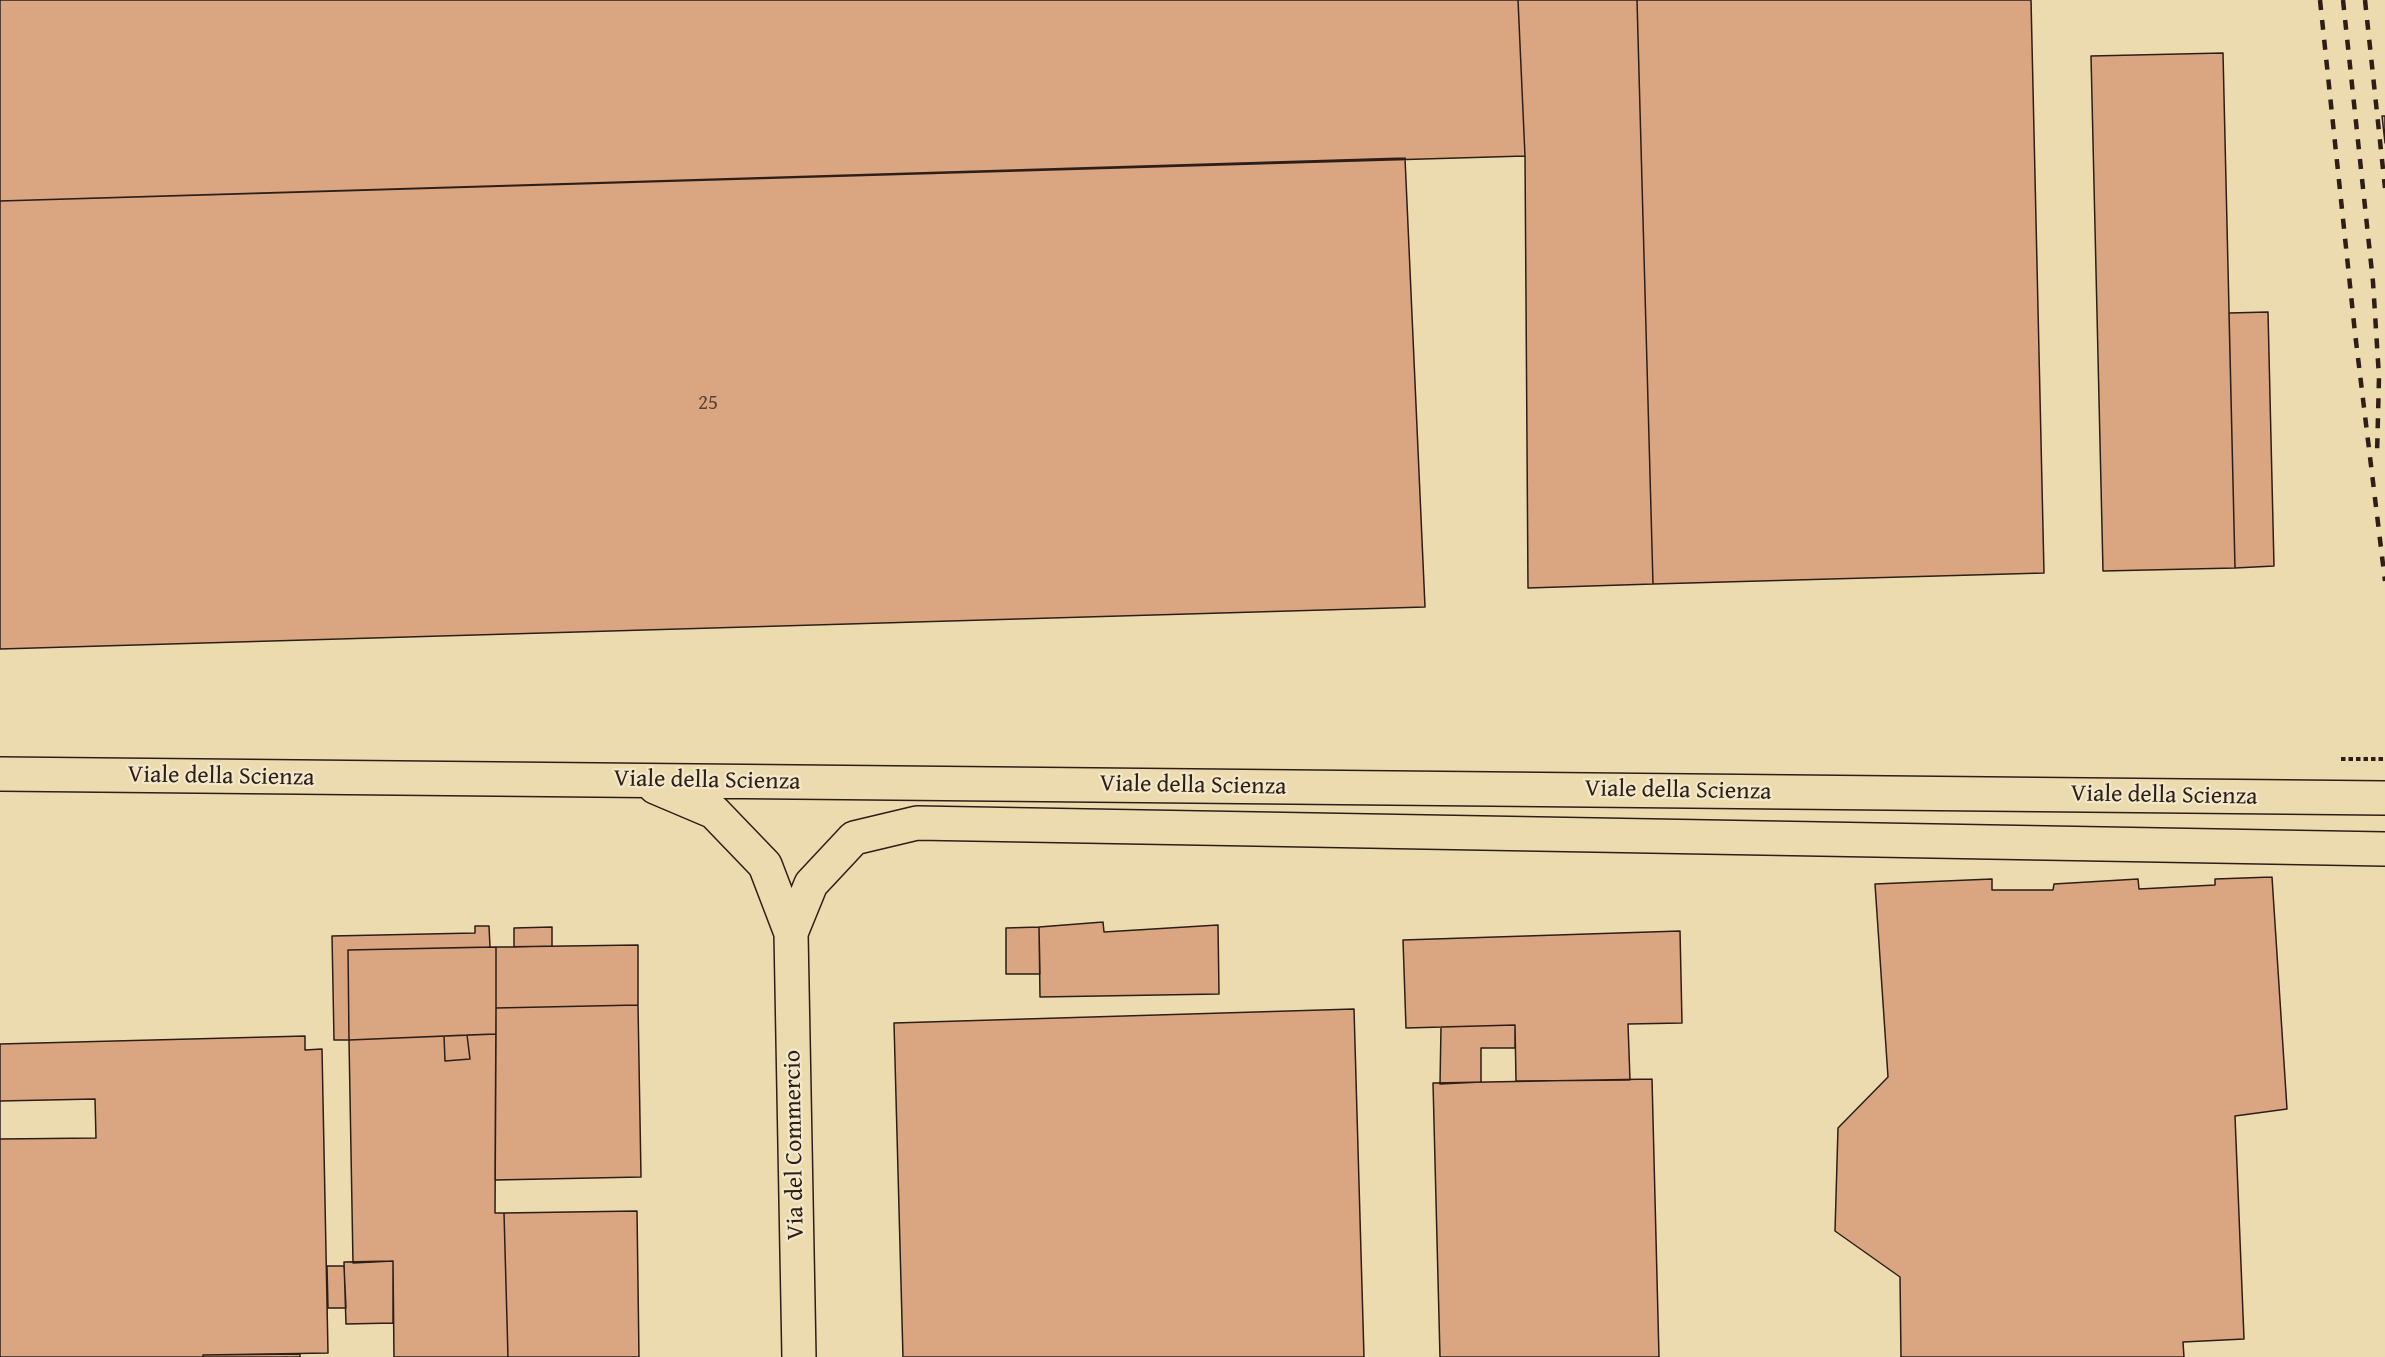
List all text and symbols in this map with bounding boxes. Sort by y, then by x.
house number: 25 [698,391,718,417]
street label: Viale della Scienza [127,761,315,793]
street label: Viale della Scienza [613,765,801,797]
street label: Viale della Scienza [1099,770,1287,802]
street label: Viale della Scienza [1584,775,1772,807]
street label: Viale della Scienza [2070,780,2258,812]
street label: Via del Commercio [779,1050,811,1240]

